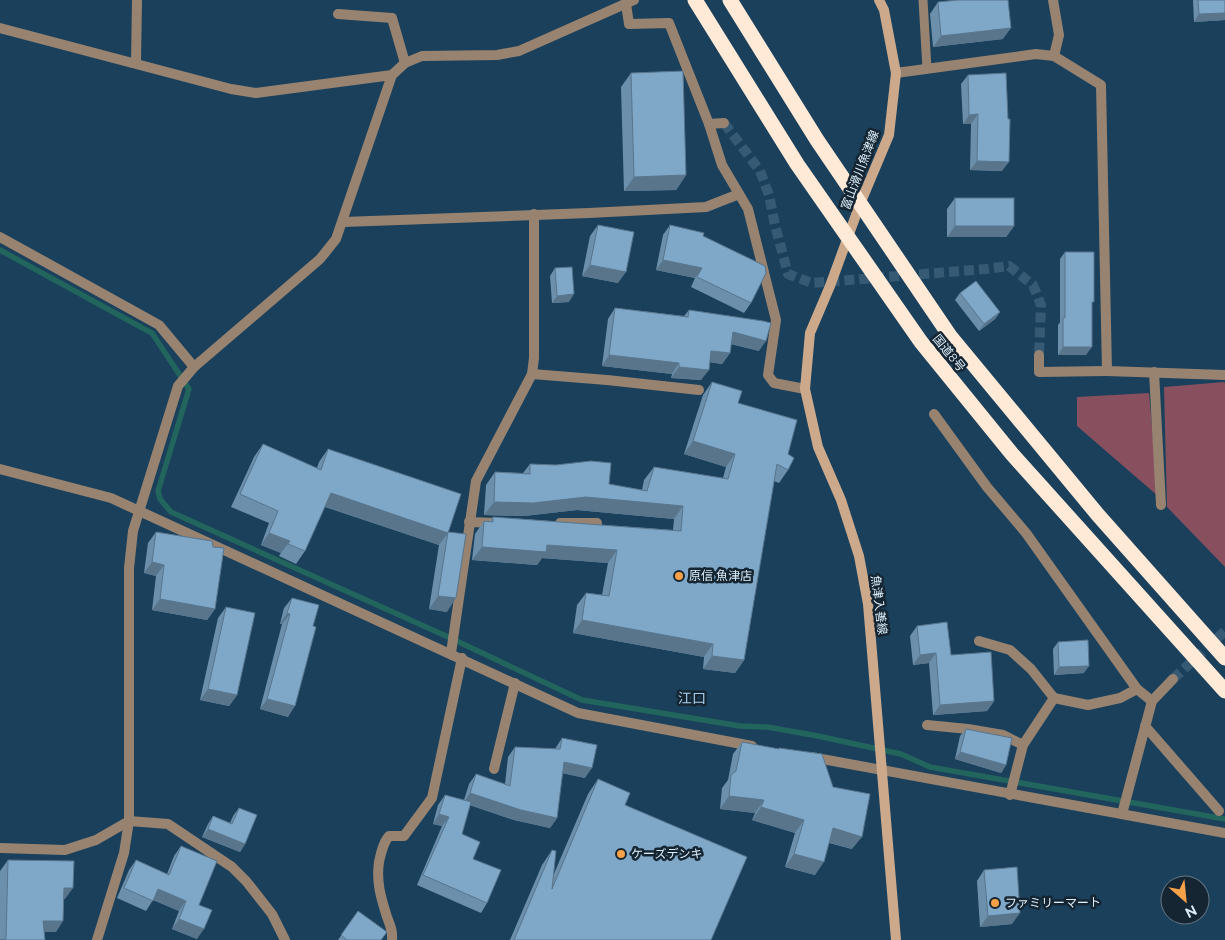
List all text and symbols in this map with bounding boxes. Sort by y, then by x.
street label: 富山滑川魚津線 [838,128,882,212]
street label: 国道8号 [930,332,968,374]
place label: 原信 魚津店 [689,569,752,583]
marker: 原信 魚津店 [673,570,685,582]
street label: 魚津入善線 [868,574,890,636]
district label: 江口 [678,690,706,706]
place label: ケーズデンキ [631,847,702,861]
marker: ケーズデンキ [615,848,627,860]
north arrow [1160,875,1210,925]
place label: ファミリーマート [1005,896,1101,910]
marker: ファミリーマート [989,897,1001,909]
text: N [1183,902,1199,921]

